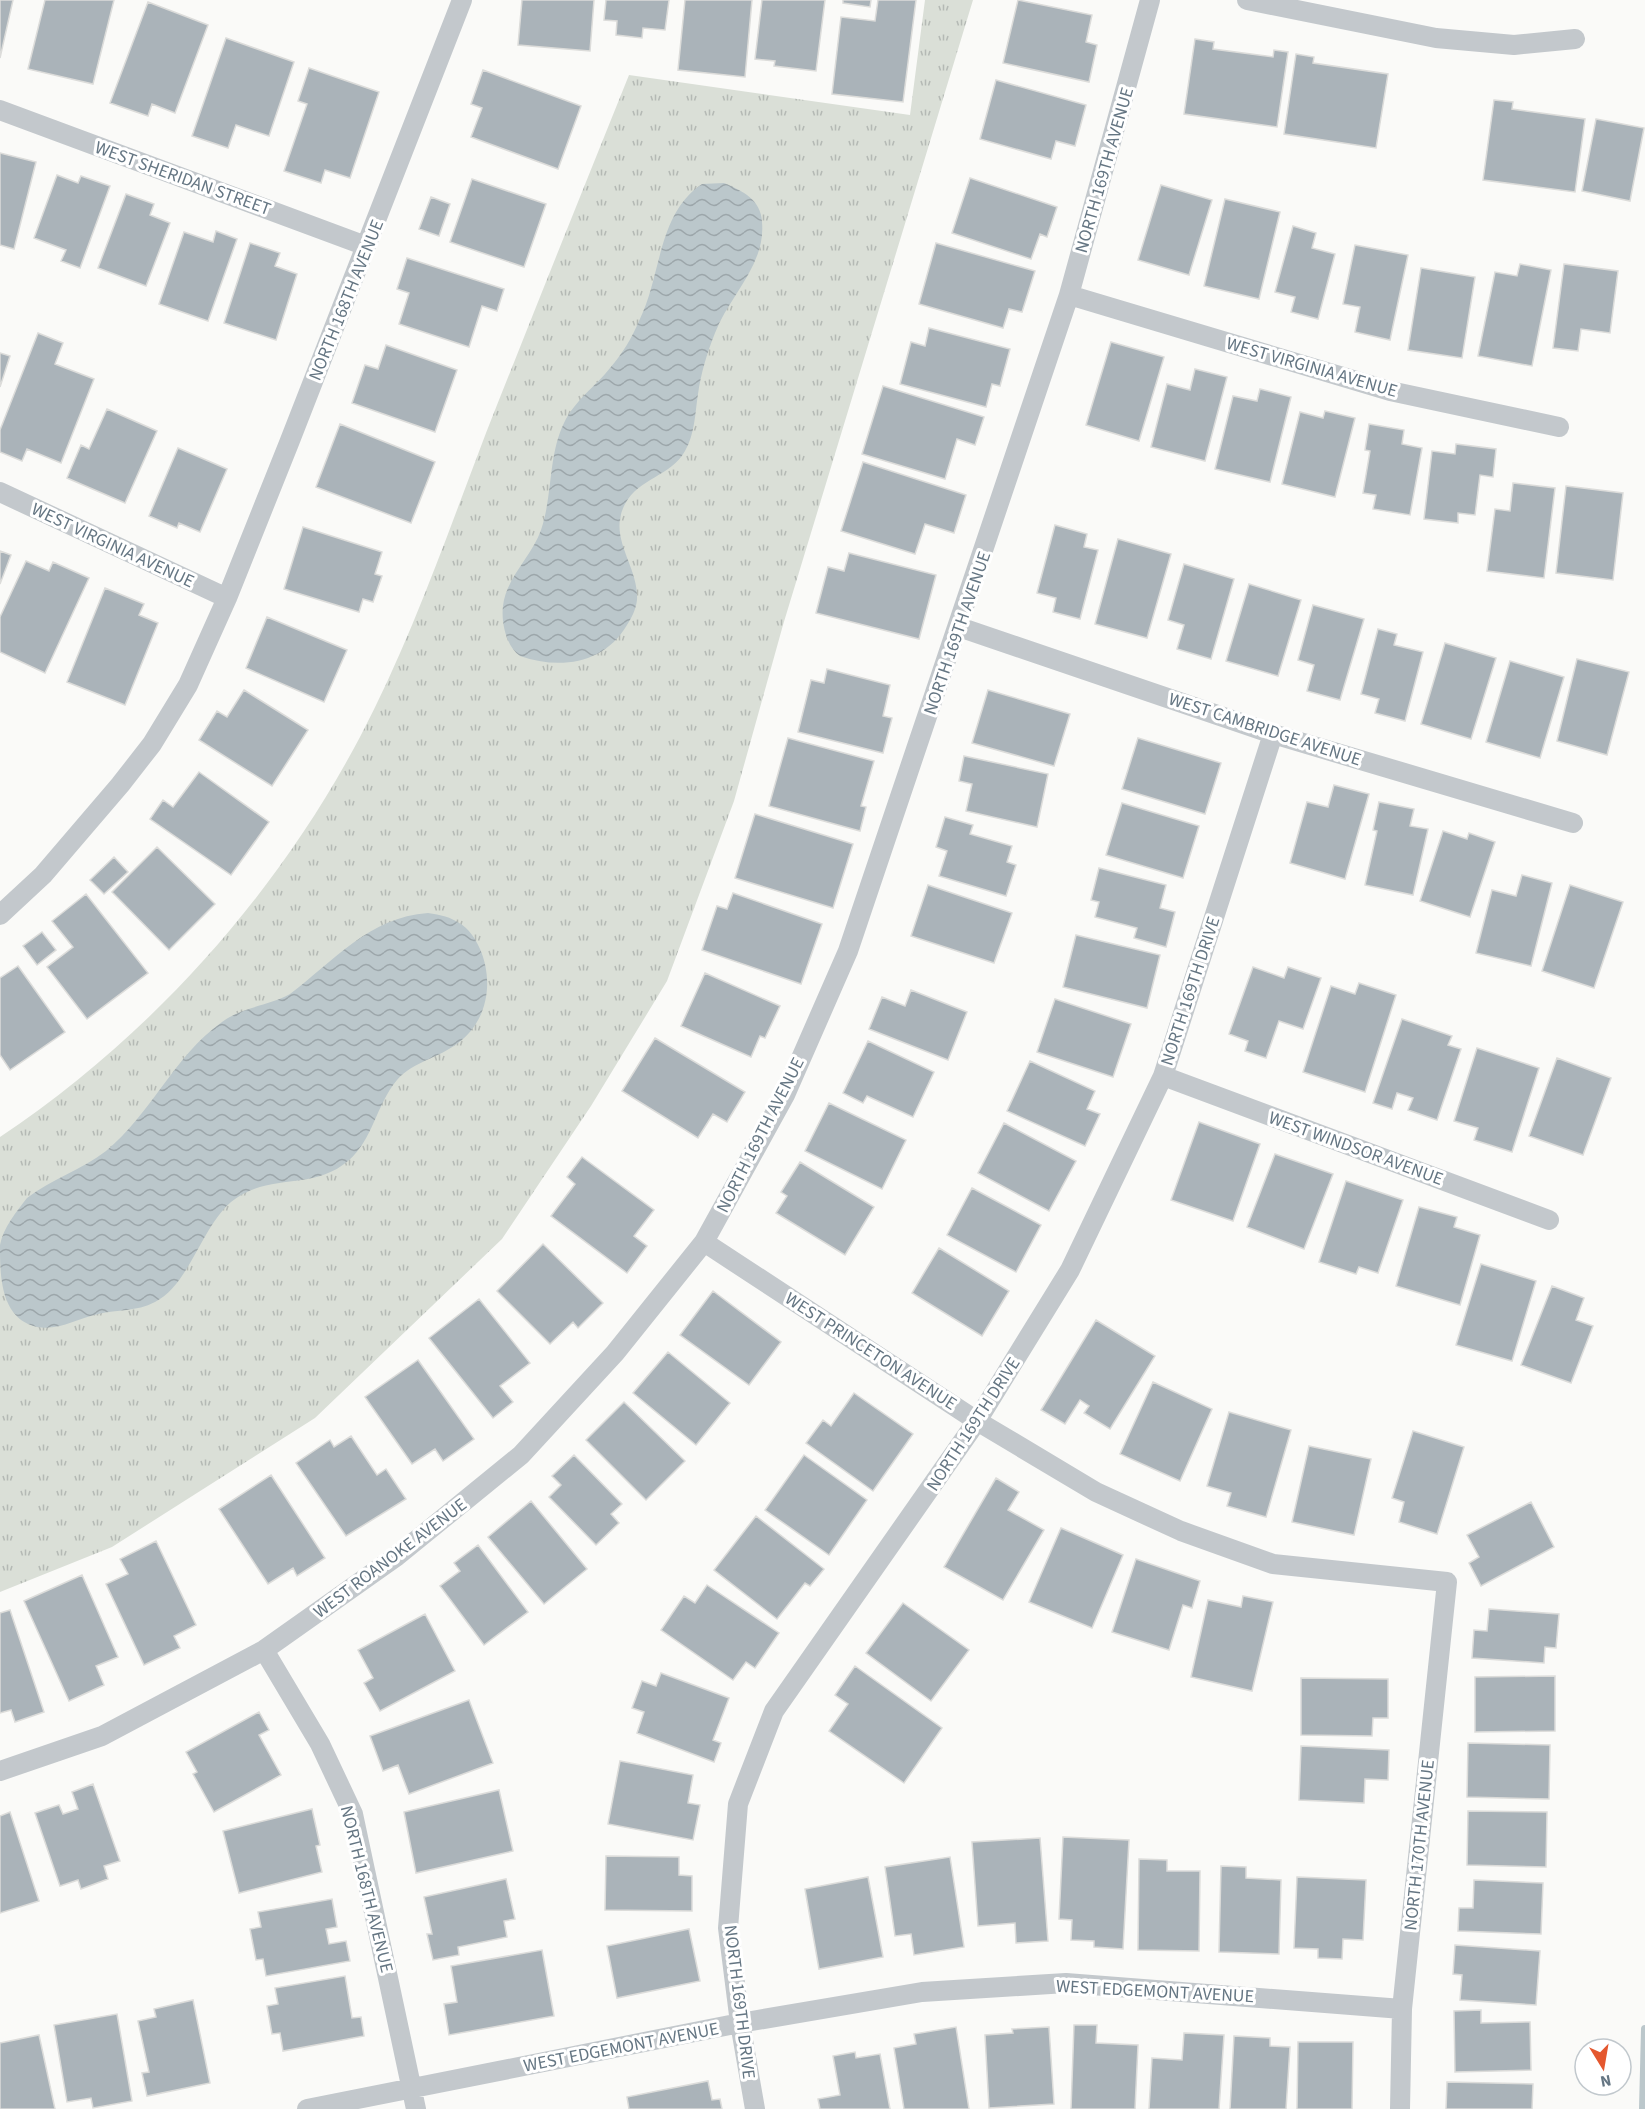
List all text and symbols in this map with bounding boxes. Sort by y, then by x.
street label: NORTH 169TH AVENUE [1069,84,1140,256]
street label: WEST SHERIDAN STREET [91,135,275,222]
street label: NORTH 168TH AVENUE [303,216,390,384]
street label: WEST VIRGINIA AVENUE [1223,331,1400,404]
street label: WEST VIRGINIA AVENUE [27,497,198,594]
street label: NORTH 169TH AVENUE [918,548,997,718]
street label: WEST CAMBRIDGE AVENUE [1165,687,1364,772]
street label: NORTH 169TH DRIVE [1155,913,1226,1069]
street label: NORTH 169TH AVENUE [710,1053,810,1217]
street label: WEST WINDSOR AVENUE [1265,1105,1447,1192]
street label: WEST PRINCETON AVENUE [780,1286,961,1416]
street label: NORTH 169TH DRIVE [921,1352,1026,1496]
street label: WEST ROANOKE AVENUE [308,1492,472,1624]
street label: NORTH 170TH AVENUE [1398,1758,1441,1932]
street label: NORTH 168TH AVENUE [334,1803,399,1975]
street label: NORTH 169TH DRIVE [718,1924,761,2081]
street label: WEST EDGEMONT AVENUE [1055,1974,1255,2009]
street label: WEST EDGEMONT AVENUE [521,2016,721,2079]
north arrow [1573,2037,1633,2097]
text: N [1598,2069,1613,2093]

